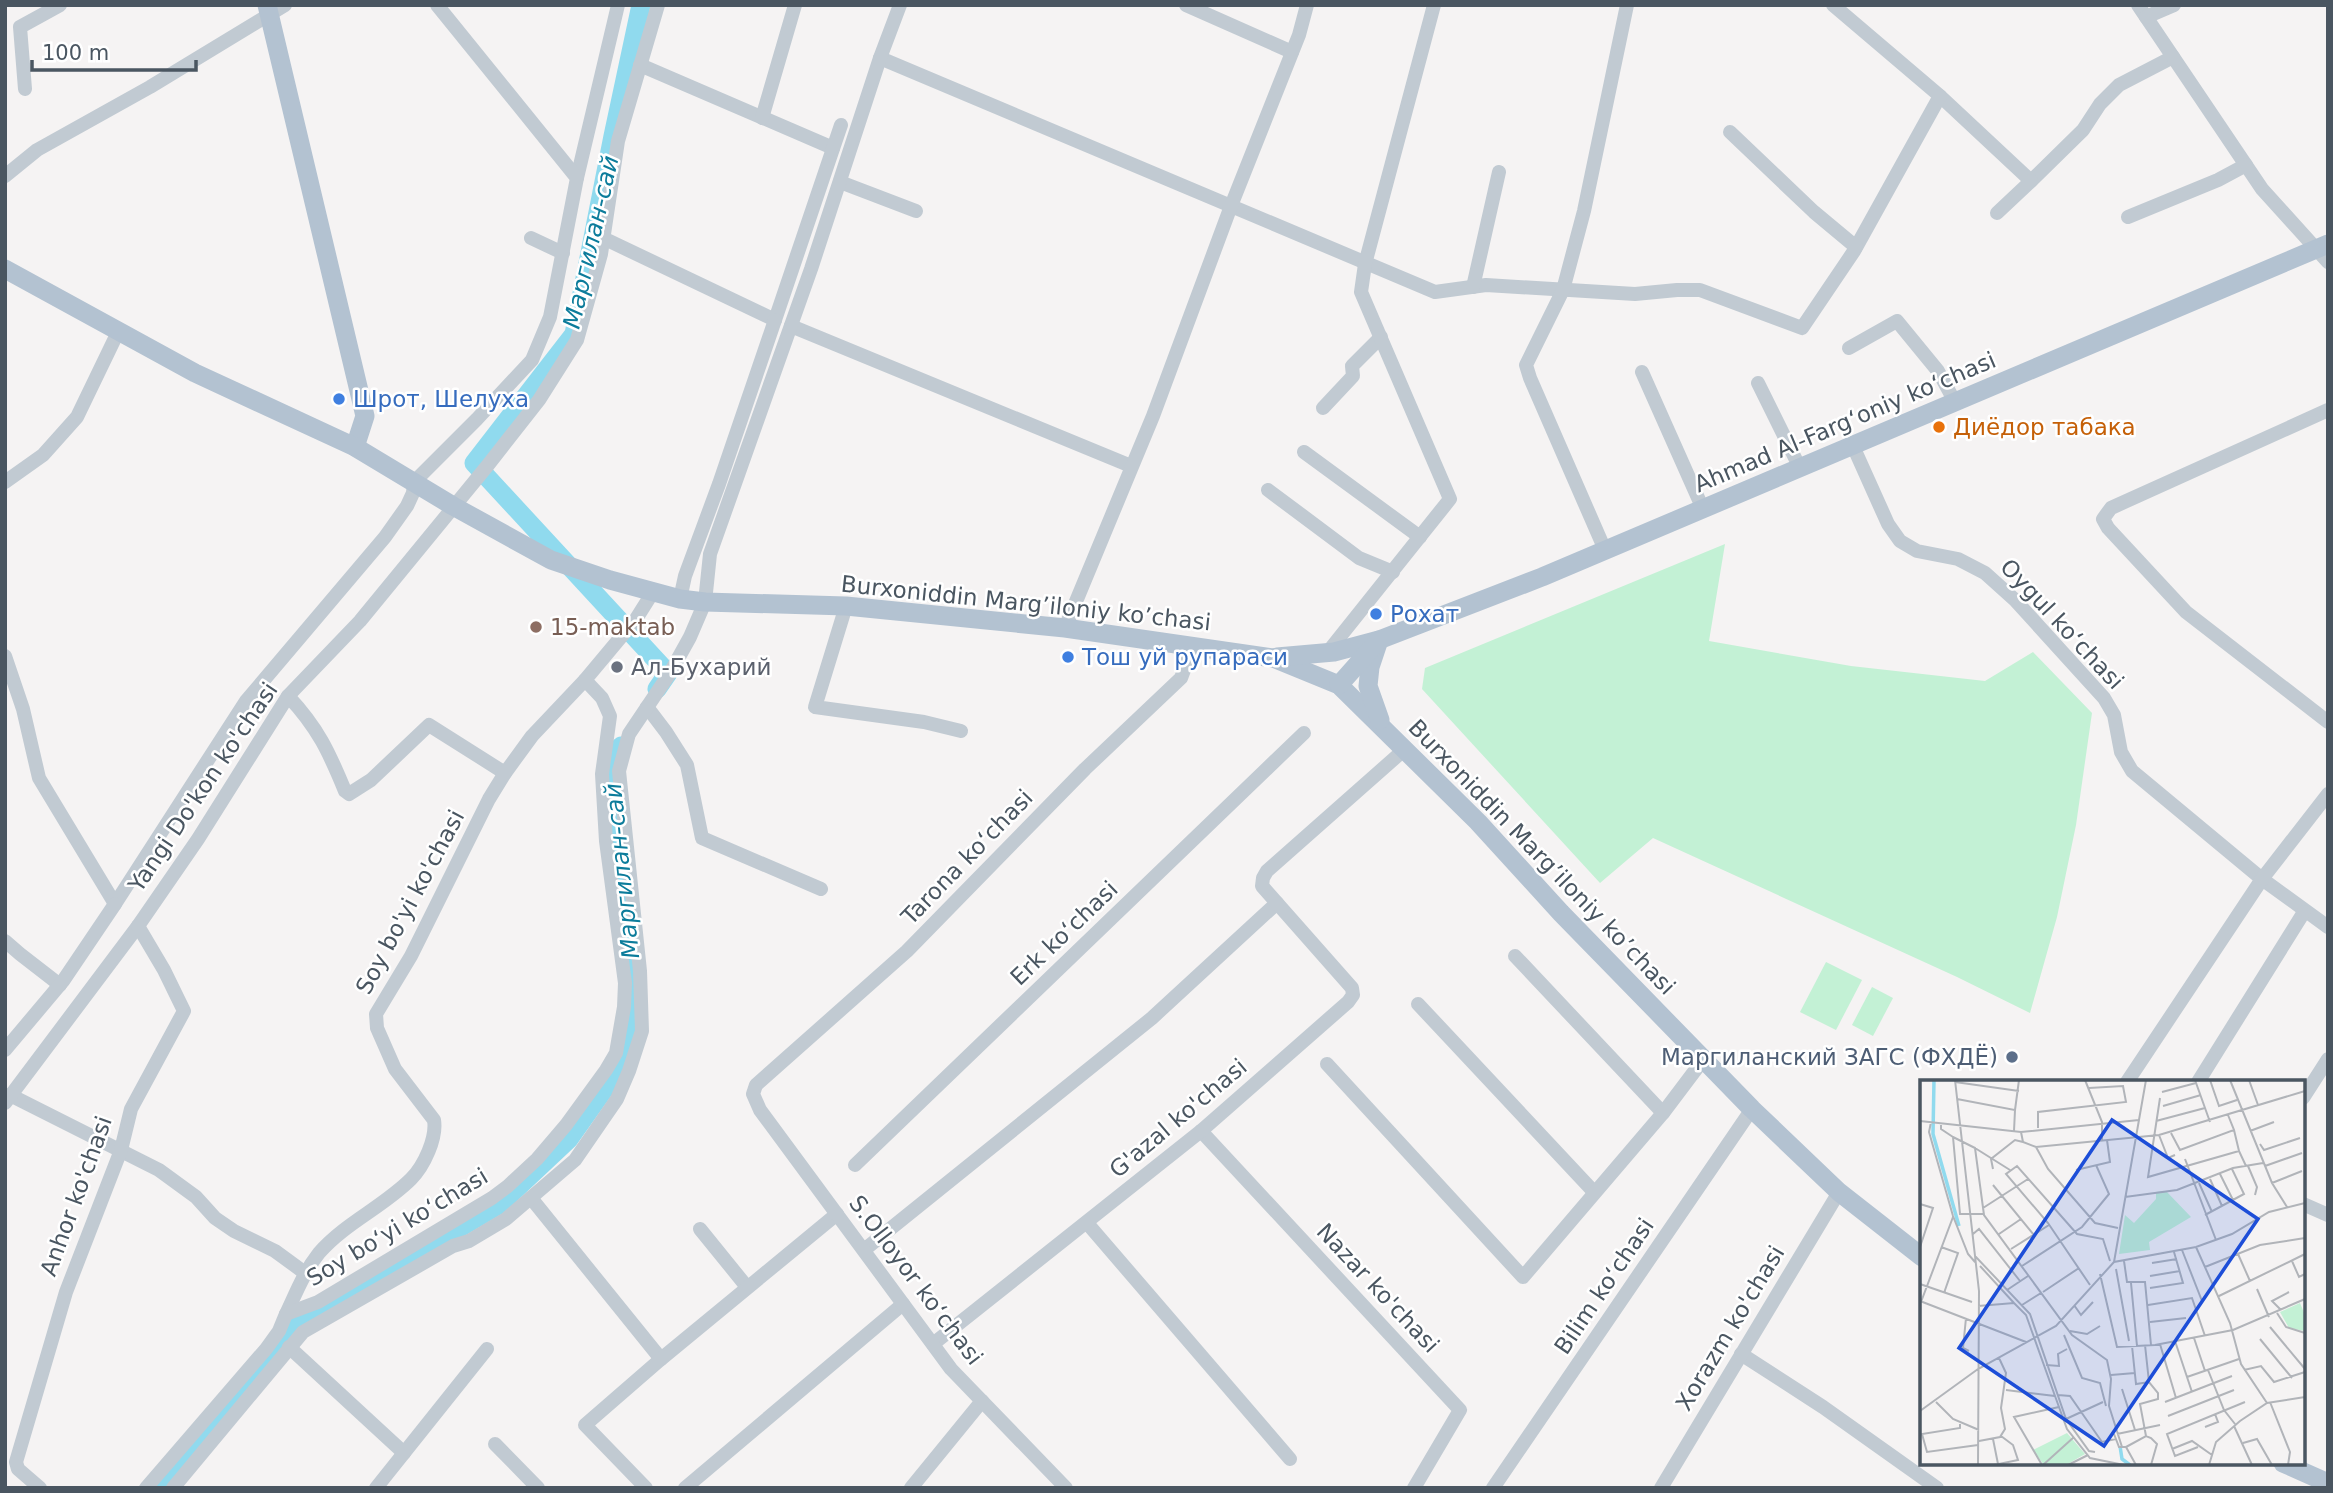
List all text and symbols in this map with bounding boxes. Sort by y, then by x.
scale bar [32,28,196,72]
text: 100 m [42,41,109,65]
water label: Маргилан-сай [557,153,625,331]
street label: Ahmad Al-Fargʻoniy koʻchasi [1690,347,2000,497]
place label: Шрот, Шелуха [353,386,529,412]
marker: Шрот, Шелуха [331,391,347,407]
place label: Диёдор табака [1953,414,2136,440]
marker: Диёдор табака [1931,419,1947,435]
street label: Oygul koʻchasi [1995,554,2129,694]
street label: Burxoniddin Marg’iloniy ko’chasi [840,571,1212,635]
place label: Рохат [1390,601,1459,627]
marker: Рохат [1368,606,1384,622]
place label: 15-maktab [550,614,675,640]
marker: 15-maktab [528,619,544,635]
place label: Тош уй рупараси [1081,644,1288,670]
marker: Тош уй рупараси [1060,649,1076,665]
place label: Ал-Бухарий [631,654,771,680]
marker: Ал-Бухарий [609,659,625,675]
street label: Yangi Do'kon ko'chasi [123,677,283,897]
street label: Burxoniddin Marg’iloniy ko’chasi [1403,714,1681,1000]
water label: Маргилан-сай [599,782,645,960]
street label: Tarona koʻchasi [896,784,1038,930]
street label: Soy bo'yi ko'chasi [351,806,469,998]
street label: Erk koʻchasi [1005,876,1123,990]
place label: Маргиланский ЗАГС (ФХДЁ) [1661,1043,1998,1070]
marker: Маргиланский ЗАГС (ФХДЁ) [2004,1049,2020,1065]
street label: G'azal ko'chasi [1104,1053,1252,1183]
inset map [1920,1080,2305,1465]
street label: Anhor ko'chasi [35,1112,117,1280]
street label: Soy boʻyi koʻchasi [302,1163,492,1291]
street label: S.Olloyor koʻchasi [844,1190,988,1370]
street label: Bilim koʻchasi [1549,1213,1659,1359]
street label: Nazar ko'chasi [1312,1218,1444,1358]
street label: Xorazm ko'chasi [1671,1241,1789,1415]

